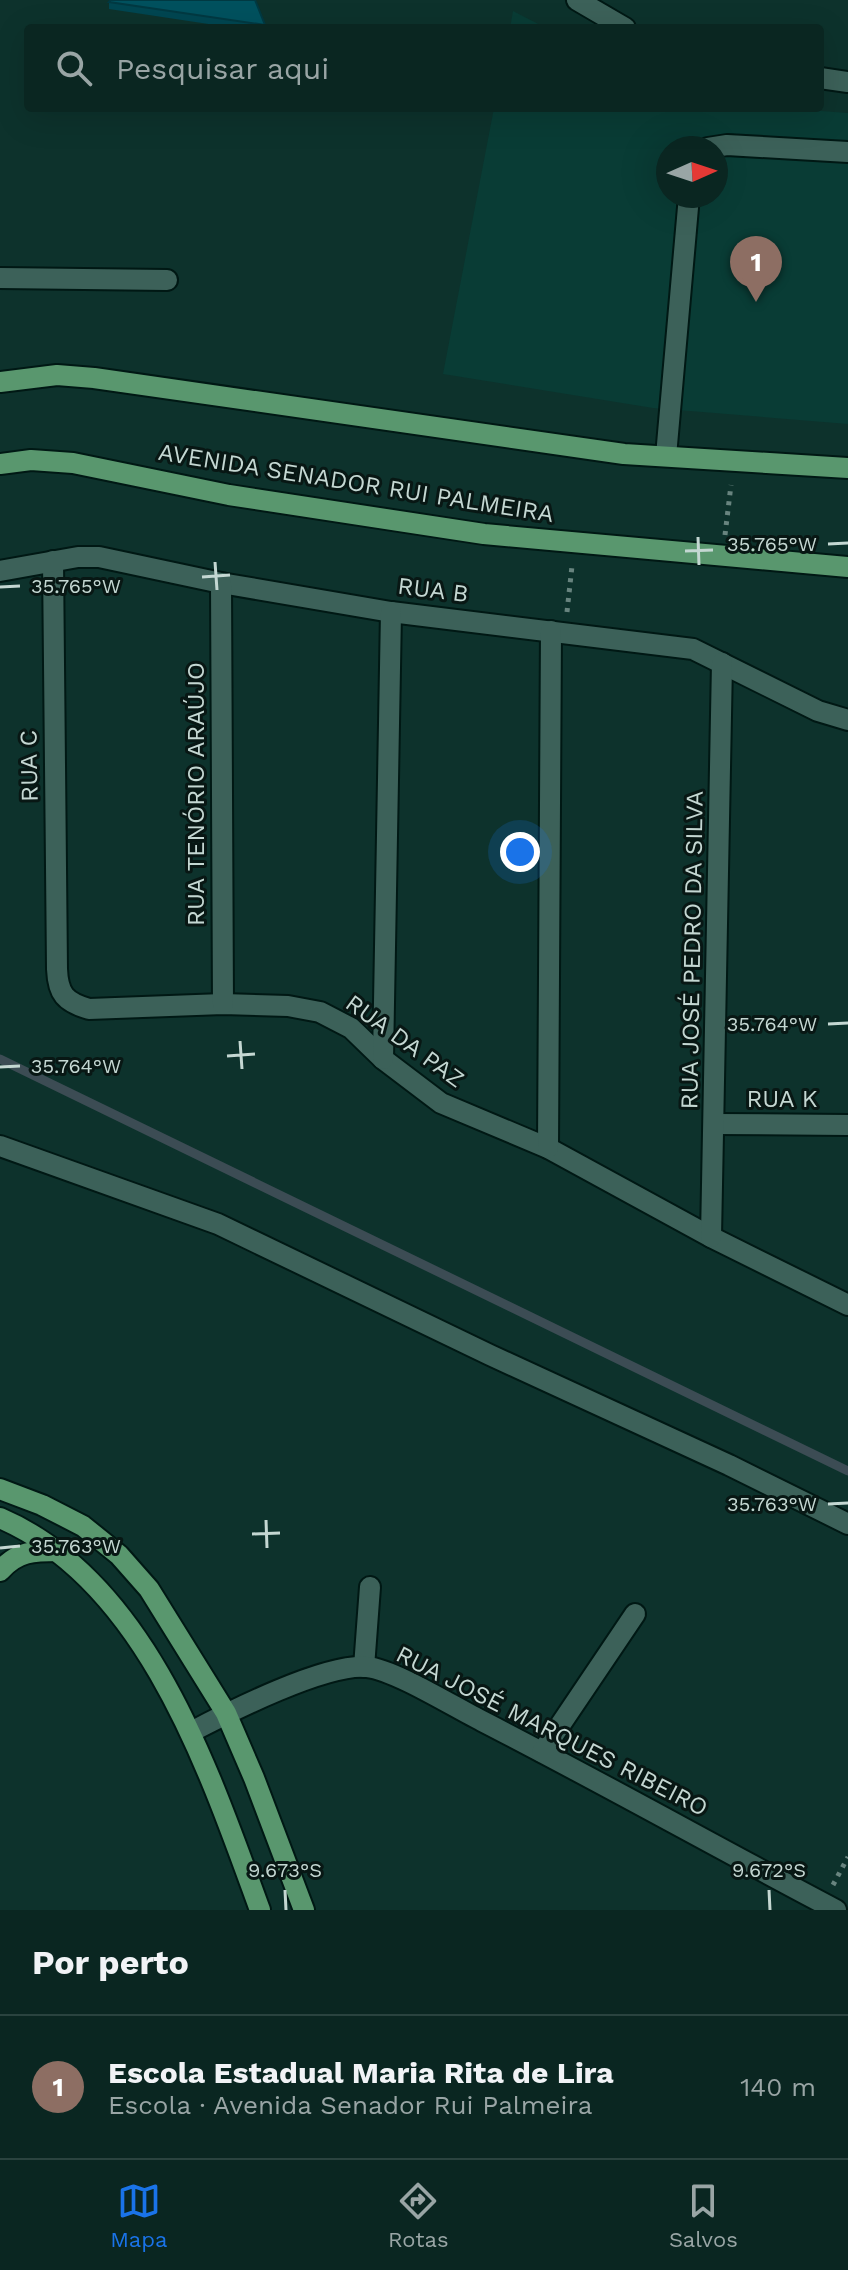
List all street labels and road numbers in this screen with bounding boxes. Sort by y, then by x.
street label: AVENIDA SENADOR RUI PALMEIRA [156,438,556,528]
street label: RUA B [396,572,470,608]
street label: RUA TENÓRIO ARAÚJO [182,662,210,926]
street label: RUA C [14,730,44,802]
street label: RUA JOSÉ PEDRO DA SILVA [675,790,709,1110]
street label: RUA DA PAZ [340,989,470,1093]
street label: RUA K [746,1085,818,1113]
street label: RUA JOSÉ MARQUES RIBEIRO [391,1640,713,1822]

